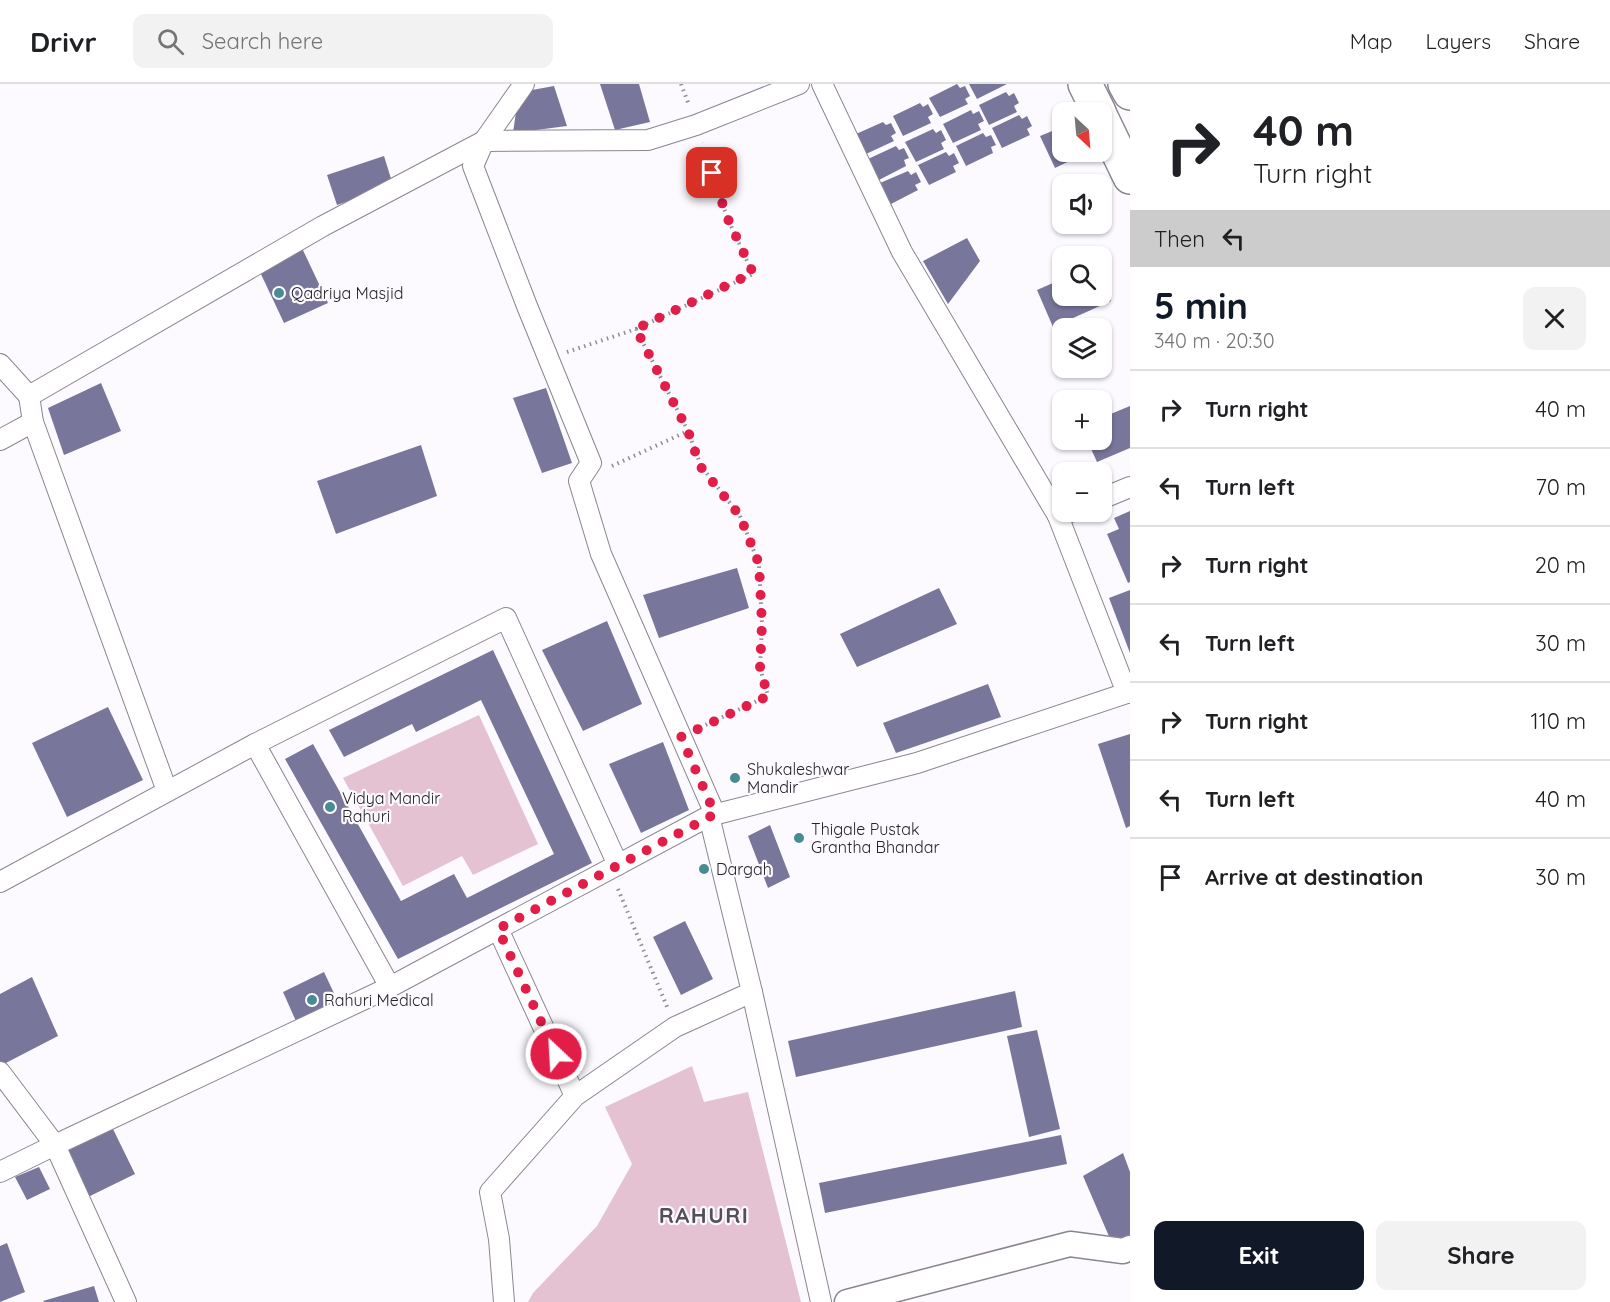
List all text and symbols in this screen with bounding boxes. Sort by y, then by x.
search box [133,14,553,68]
text: Drivr [30,24,97,59]
icon: search [154,25,187,58]
text: Search here [202,27,323,55]
text: Map [1350,28,1393,54]
text: Layers [1426,28,1491,54]
text: Share [1524,28,1580,54]
north arrow [1052,102,1112,162]
map controls [1052,102,1112,522]
text: 40 m [1253,104,1354,157]
icon: right [1154,108,1232,186]
pin [686,147,737,198]
icon: arrive [695,156,728,189]
text: Turn right [1253,156,1372,190]
button: sound [1052,174,1112,234]
icon: left [1217,222,1250,255]
text: Then [1154,225,1205,253]
button: search [1052,246,1112,306]
place label: Qadriya Masjid [291,283,403,303]
text: 5 min [1154,283,1248,328]
marker: Qadriya Masjid [272,286,286,300]
button: close [1523,287,1586,350]
button: layers [1052,318,1112,378]
text: 340 m · 20:30 [1154,328,1275,353]
button: + [1052,390,1112,450]
icon: right [1154,393,1187,426]
text: Turn right [1205,395,1309,423]
text: 40 m [1535,395,1586,423]
button: − [1052,462,1112,522]
icon: left [1154,471,1187,504]
text: Turn left [1205,473,1295,501]
text: 70 m [1536,473,1586,501]
icon: right [1154,549,1187,582]
text: Turn right [1205,551,1309,579]
text: 20 m [1535,551,1586,579]
icon: left [1154,627,1187,660]
text: Turn left [1205,629,1295,657]
text: 30 m [1535,629,1586,657]
icon: right [1154,705,1187,738]
text: Turn right [1205,707,1309,735]
text: 110 m [1531,707,1586,735]
place label: Shukaleshwar Mandir [747,759,849,797]
marker: Shukaleshwar Mandir [728,771,742,785]
icon: left [1154,783,1187,816]
text: Turn left [1205,785,1295,813]
text: 40 m [1535,785,1586,813]
place label: Vidya Mandir Rahuri [342,788,440,826]
marker: Vidya Mandir Rahuri [323,800,337,814]
place label: Thigale Pustak Grantha Bhandar [811,819,940,857]
marker: Thigale Pustak Grantha Bhandar [792,831,806,845]
place label: Dargah [716,859,772,879]
icon: arrive [1154,861,1187,894]
marker: Dargah [697,862,711,876]
text: Arrive at destination [1205,863,1423,891]
text: 30 m [1535,863,1586,891]
place label: Rahuri Medical [324,990,434,1010]
marker: Rahuri Medical [305,993,319,1007]
position arrow [524,1022,588,1086]
district label: RAHURI [659,1201,749,1229]
button: Exit [1154,1221,1364,1290]
button: Share [1376,1221,1586,1290]

